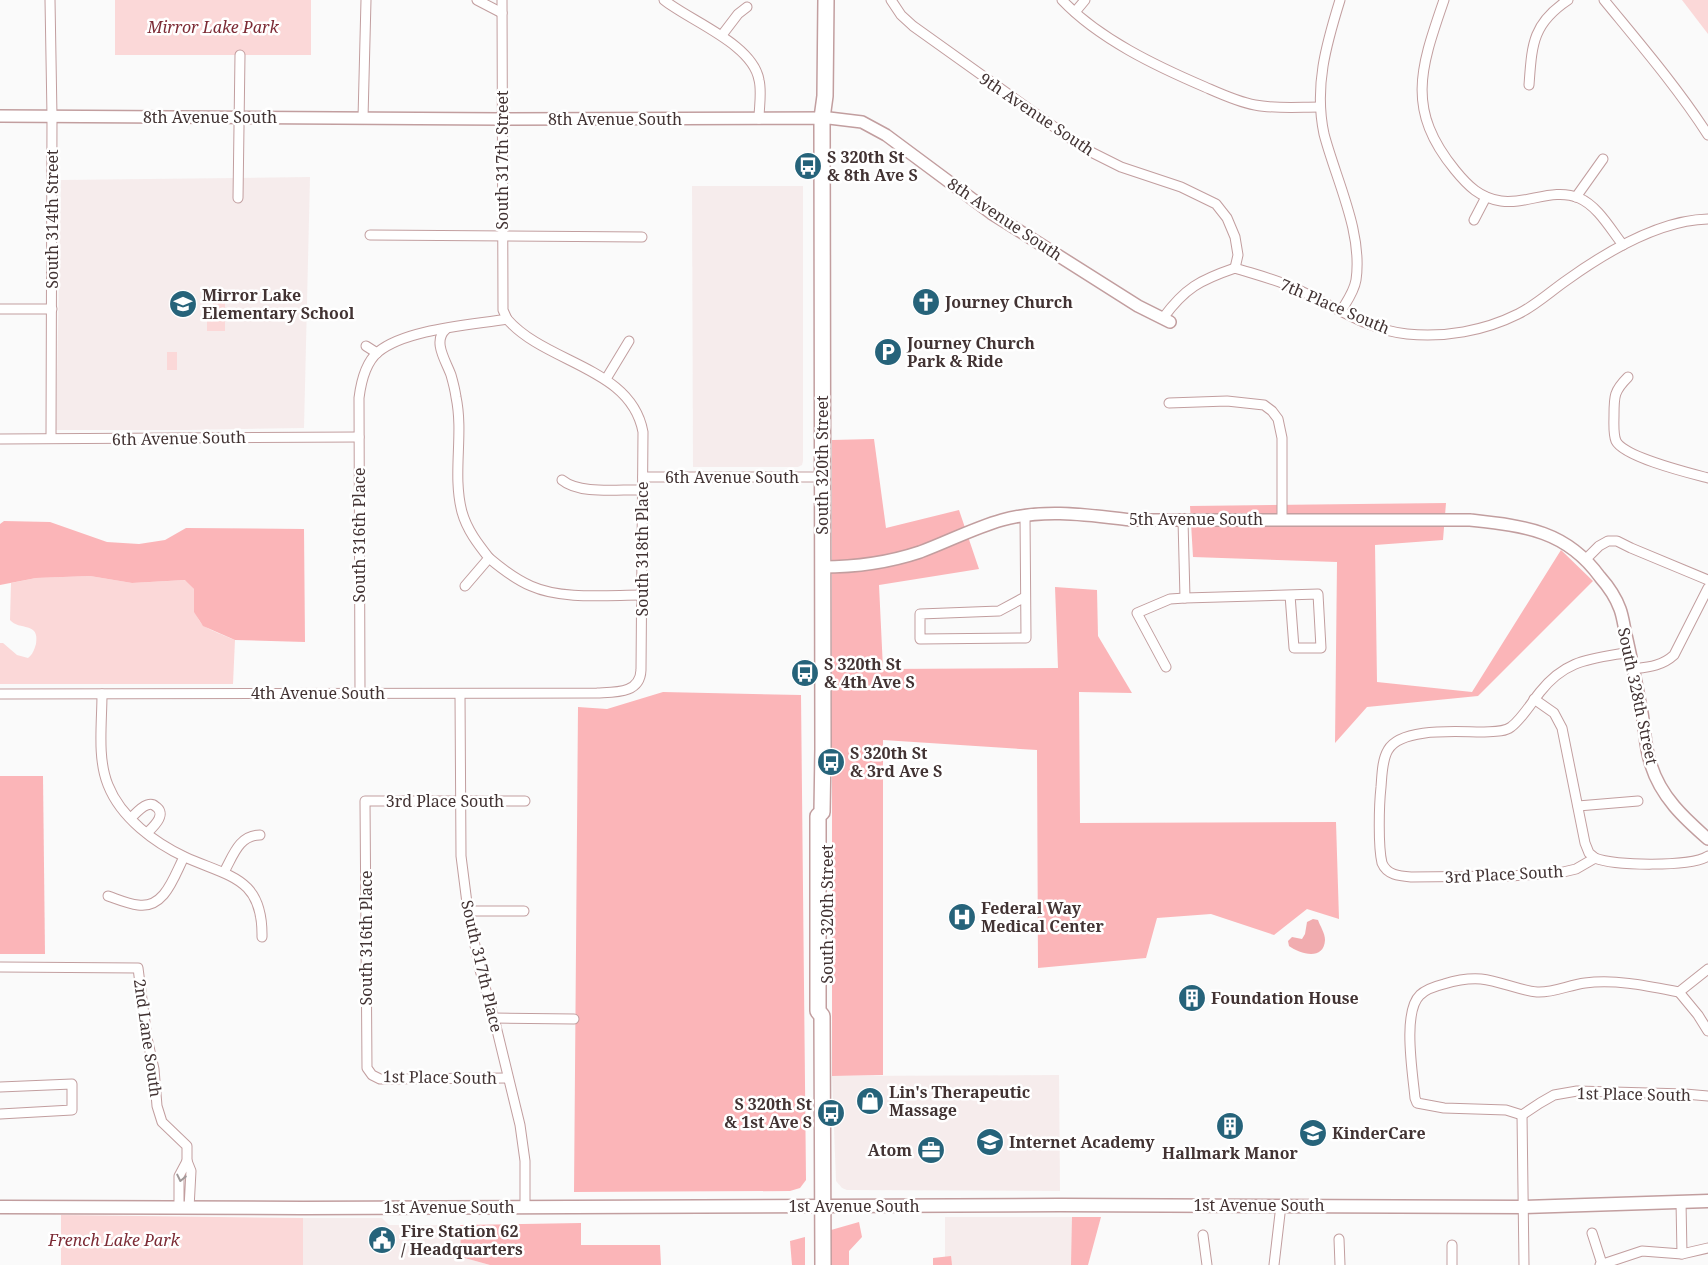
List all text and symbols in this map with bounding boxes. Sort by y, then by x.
park label: Mirror Lake Park [146,16,279,38]
street label: 9th Avenue South [975,67,1099,161]
street label: South 317th Street [491,90,513,230]
street label: 8th Avenue South [143,106,277,128]
street label: 8th Avenue South [548,108,682,130]
place label: S 320th St & 8th Ave S [827,146,918,186]
street label: South 314th Street [41,149,63,289]
bus stop icon: S 320th St & 8th Ave S [793,151,823,181]
street label: 8th Avenue South [943,172,1067,266]
street label: 7th Place South [1277,273,1393,339]
place label: Mirror Lake Elementary School [202,284,355,324]
church icon: Journey Church [911,287,941,317]
school or university icon: Mirror Lake Elementary School [168,289,198,319]
place label: Journey Church [944,291,1073,313]
place label: Journey Church Park & Ride [906,332,1035,372]
parking icon: Journey Church Park & Ride [873,337,903,367]
street label: South 320th Street [811,395,833,535]
street label: 6th Avenue South [112,426,246,450]
street label: 6th Avenue South [665,466,799,488]
street label: South 316th Place [348,468,370,602]
street label: South 318th Place [631,482,653,616]
street label: 5th Avenue South [1129,508,1263,530]
street label: South 328th Street [1613,626,1663,767]
place label: S 320th St & 4th Ave S [824,653,915,693]
bus stop icon: S 320th St & 4th Ave S [790,658,820,688]
street label: 4th Avenue South [251,682,385,704]
place label: S 320th St & 3rd Ave S [850,742,942,782]
bus stop icon: S 320th St & 3rd Ave S [816,747,846,777]
street label: 3rd Place South [386,790,504,812]
street label: South 320th Street [816,844,838,984]
street label: 3rd Place South [1444,860,1564,888]
street label: South 316th Place [355,871,377,1005]
place label: Federal Way Medical Center [981,897,1104,937]
street label: South 317th Place [456,898,508,1034]
hospital icon: Federal Way Medical Center [947,902,977,932]
street label: 2nd Lane South [129,977,167,1099]
building icon: Foundation House [1177,983,1207,1013]
place label: Foundation House [1211,987,1359,1009]
street label: 1st Place South [383,1065,497,1089]
place label: Lin's Therapeutic Massage [889,1081,1030,1121]
street label: 1st Place South [1577,1082,1691,1106]
shop icon: Lin's Therapeutic Massage [855,1086,885,1116]
place label: S 320th St & 1st Ave S [724,1093,813,1133]
bus stop icon: S 320th St & 1st Ave S [816,1098,846,1128]
building icon: Hallmark Manor [1215,1111,1245,1141]
school or university icon: KinderCare [1298,1118,1328,1148]
place label: KinderCare [1332,1122,1426,1144]
school or university icon: Internet Academy [975,1127,1005,1157]
place label: Internet Academy [1009,1131,1155,1153]
office icon: Atom [916,1135,946,1165]
place label: Atom [868,1139,912,1161]
place label: Hallmark Manor [1162,1142,1299,1164]
one-way arrow [176,1173,187,1182]
street label: 1st Avenue South [1193,1194,1325,1216]
street label: 1st Avenue South [788,1195,920,1217]
street label: 1st Avenue South [383,1196,515,1218]
place label: Fire Station 62 / Headquarters [401,1220,523,1260]
public building icon: Fire Station 62 / Headquarters [367,1225,397,1255]
park label: French Lake Park [47,1229,181,1251]

